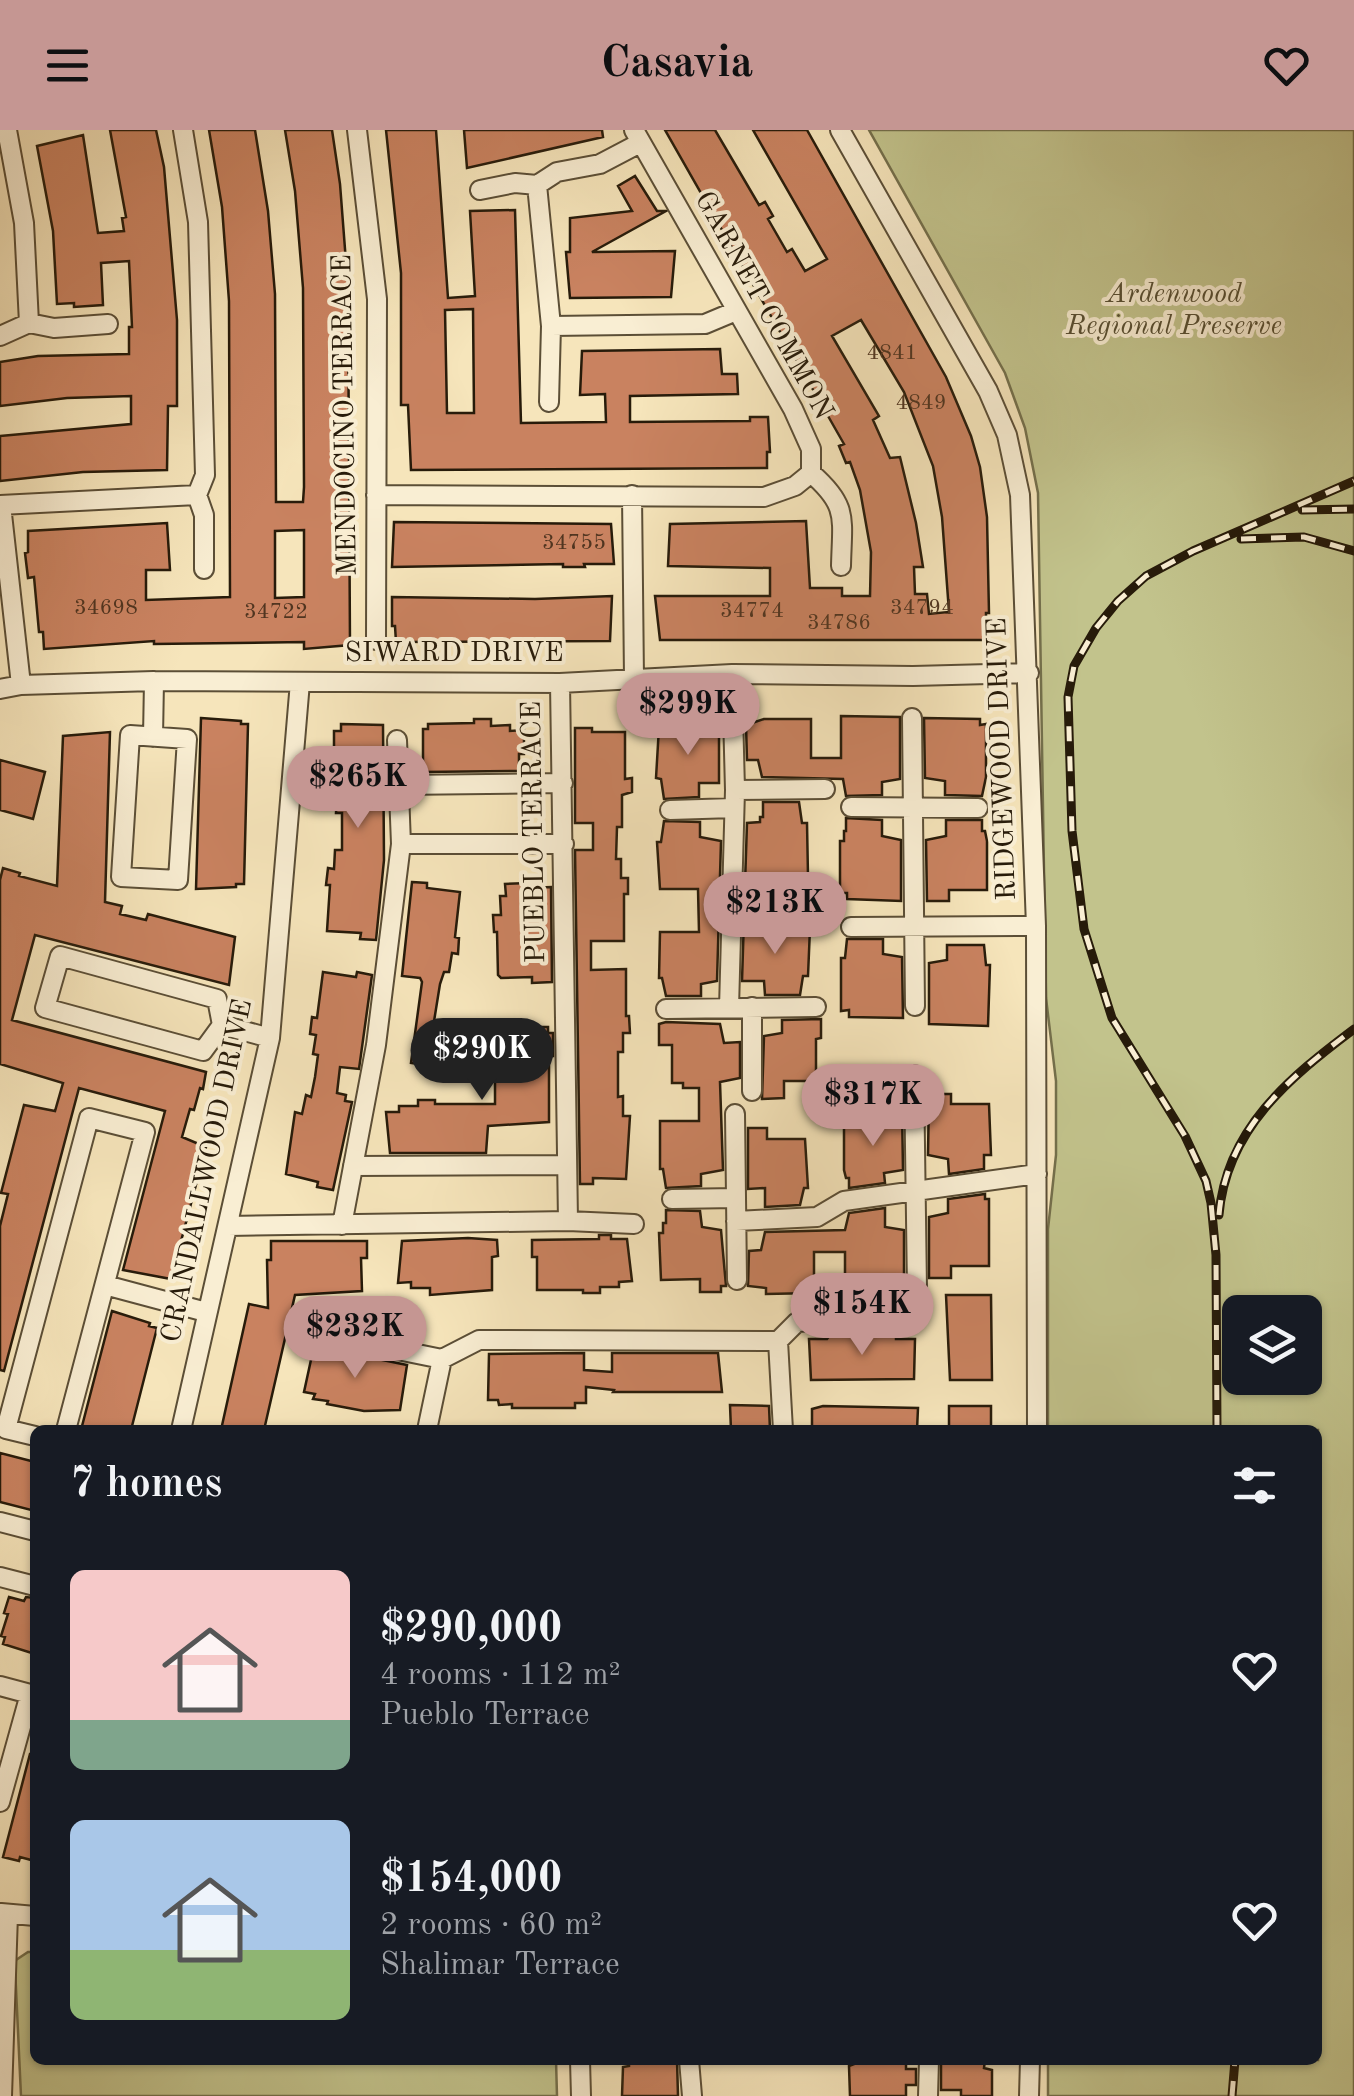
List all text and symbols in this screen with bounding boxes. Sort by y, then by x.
icon: menu [40,38,95,93]
icon: heart [1259,38,1314,93]
text: Casavia [601,42,753,87]
street label: GARNET COMMON [689,187,837,425]
street label: MENDOCINO TERRACE [329,254,363,576]
park label: Ardenwood Regional Preserve [1065,281,1282,341]
house number: 4841 [866,342,918,364]
house number: 4849 [895,392,947,414]
house number: 34755 [542,532,606,554]
house number: 34698 [74,597,138,619]
house number: 34794 [890,597,954,619]
house number: 34774 [720,600,784,622]
house number: 34722 [244,601,308,623]
house number: 34786 [807,612,871,634]
street label: RIDGEWOOD DRIVE [984,617,1022,901]
street label: SIWARD DRIVE [344,640,564,668]
pin: $299K [618,673,758,758]
text: $299K [639,689,737,721]
street label: PUEBLO TERRACE [519,700,551,964]
pin: $265K [288,746,428,831]
text: $265K [309,762,407,794]
pin: $213K [705,872,845,957]
text: $213K [726,888,824,920]
street label: CRANDALLWOOD DRIVE [158,997,258,1345]
pin: $290K [412,1018,552,1103]
text: $290K [433,1034,531,1066]
pin: $317K [803,1064,943,1149]
text: $317K [824,1080,922,1112]
pin: $154K [792,1273,932,1358]
text: $154K [813,1289,911,1321]
map controls [1222,1295,1322,1395]
button: layers [1222,1295,1322,1395]
pin: $232K [285,1296,425,1381]
text: $232K [306,1312,404,1344]
icon: filters [1227,1458,1282,1513]
text: 7 homes [70,1464,222,1506]
text: $290,000 [380,1609,562,1651]
icon: home [150,1610,270,1730]
icon: heart [1227,1643,1282,1698]
text: 4 rooms · 112 m² [380,1660,621,1692]
text: Pueblo Terrace [380,1700,590,1732]
text: $154,000 [380,1859,562,1901]
icon: home [150,1860,270,1980]
icon: heart [1227,1893,1282,1948]
text: 2 rooms · 60 m² [380,1910,602,1942]
text: Shalimar Terrace [380,1950,620,1982]

